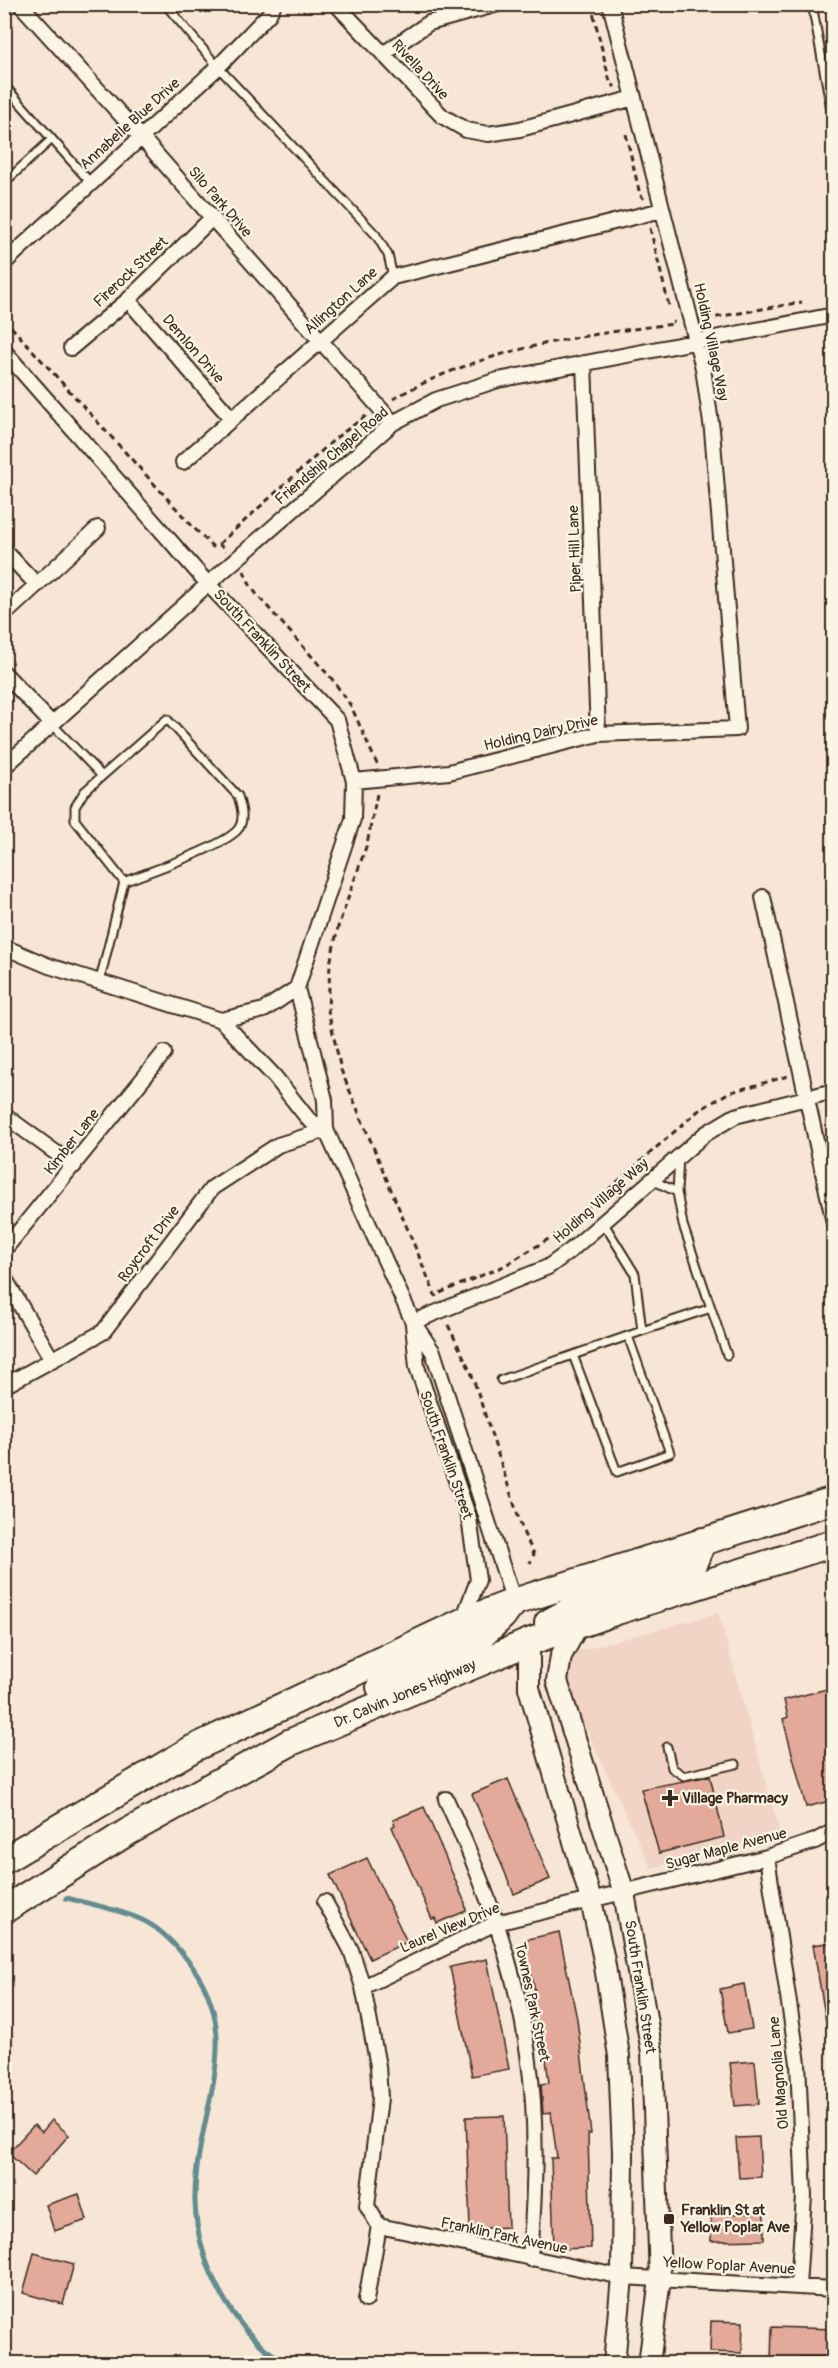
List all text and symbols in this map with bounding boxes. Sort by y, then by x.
street label: Rivella Drive [387,36,453,104]
street label: Annabelle Blue Drive [76,74,185,174]
street label: Silo Park Drive [184,163,256,242]
street label: Firerock Street [90,232,173,311]
street label: Allington Lane [300,263,382,339]
street label: Holding Village Way [689,281,733,403]
street label: Demlon Drive [158,311,229,388]
street label: Friendship Chapel Road [271,403,393,509]
street label: Piper Hill Lane [564,504,586,593]
street label: South Franklin Street [209,585,316,697]
street label: Holding Dairy Drive [482,711,600,755]
street label: Kimber Lane [40,1105,104,1179]
street label: Holding Village Way [549,1154,653,1248]
street label: Roycroft Drive [114,1201,184,1286]
street label: South Franklin Street [415,1388,477,1523]
street label: Dr. Calvin Jones Highway [331,1655,479,1733]
place label: Village Pharmacy [682,1789,789,1808]
marker: Village Pharmacy [663,1791,677,1805]
street label: Sugar Maple Avenue [663,1824,789,1874]
street label: Laurel View Drive [397,1898,503,1958]
street label: South Franklin Street [620,1919,660,2056]
street label: Townes Park Street [510,1940,554,2064]
street label: Old Magnolia Lane [765,2015,793,2130]
place label: Franklin St at Yellow Poplar Ave [680,2201,790,2237]
marker: Franklin St at Yellow Poplar Ave [662,2212,676,2226]
street label: Franklin Park Avenue [439,2213,570,2259]
street label: Yellow Poplar Avenue [662,2253,796,2279]

